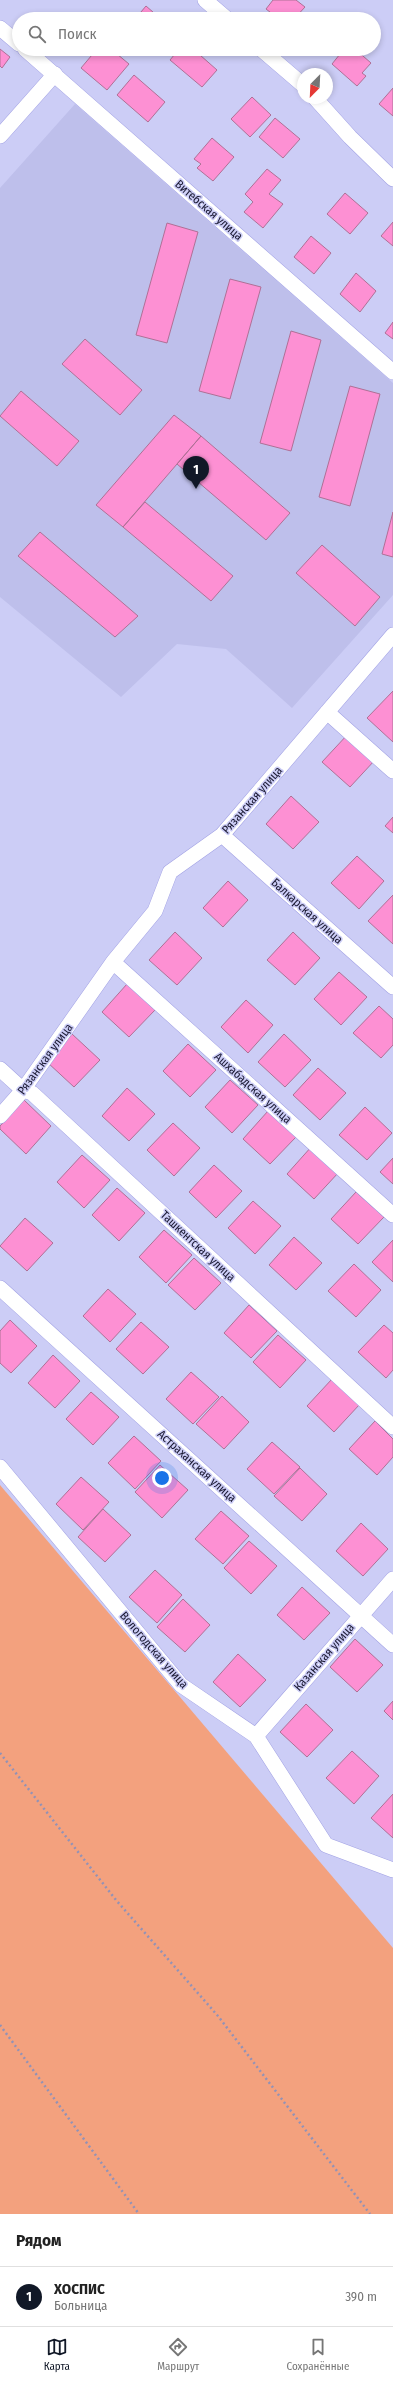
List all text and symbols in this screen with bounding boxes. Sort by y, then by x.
search box [12,12,381,56]
icon: search [26,23,48,45]
text: Поиск [58,25,96,43]
north arrow [297,68,333,104]
street label: Витебская улица [172,177,246,243]
pin: 1 [183,456,209,489]
street label: Рязанская улица [219,763,285,837]
street label: Балкарская улица [268,875,346,947]
street label: Рязанская улица [14,1021,76,1097]
street label: Ашхабадская улица [211,1050,295,1126]
street label: Ташкентская улица [158,1208,238,1284]
street label: Астраханская улица [155,1427,239,1505]
your location [152,1468,172,1488]
street label: Вологодская улица [117,1609,191,1691]
street label: Казанская улица [291,1620,357,1694]
text: Рядом [16,2230,61,2251]
text: ХОСПИС [54,2280,105,2298]
text: 1 [26,2289,32,2304]
text: 390 m [345,2289,377,2304]
text: Больница [54,2298,107,2313]
tab: Карта [44,2336,70,2373]
tab: Маршрут [157,2336,199,2373]
tab: Сохранённые [287,2336,349,2373]

